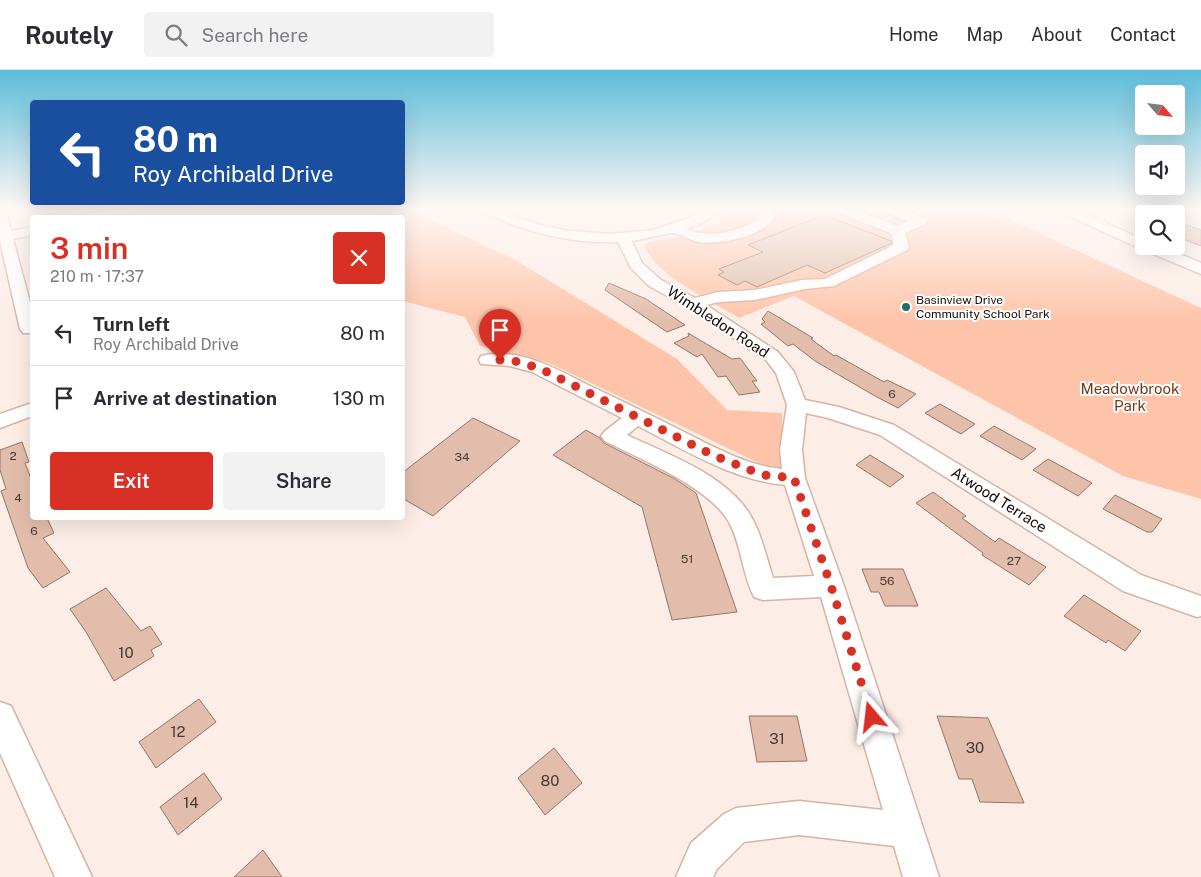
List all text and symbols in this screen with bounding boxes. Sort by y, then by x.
search box [144,12,494,57]
text: Routely [25,21,114,49]
icon: search [162,21,190,49]
text: Search here [202,24,308,46]
text: Home [889,24,939,45]
text: Map [967,24,1003,45]
text: About [1031,24,1082,45]
text: Contact [1110,24,1176,45]
north arrow [1135,85,1185,135]
map controls [1135,85,1185,255]
text: 80 m [133,119,218,160]
icon: left [50,120,115,185]
button: sound [1135,145,1185,195]
text: Roy Archibald Drive [133,161,333,187]
button: search [1135,205,1185,255]
text: 3 min [50,230,128,266]
button: close [333,232,385,284]
text: 210 m · 17:37 [50,267,144,286]
street label: Wimbledon Road [664,282,772,361]
place label: Basinview Drive Community School Park [916,293,1050,321]
marker: Basinview Drive Community School Park [900,301,912,313]
pin [479,309,521,360]
text: Turn left [93,313,170,335]
icon: arrive [486,316,514,344]
icon: left [50,319,78,347]
text: 80 m [340,322,385,344]
text: Roy Archibald Drive [93,335,239,354]
park label: Meadowbrook Park [1081,380,1179,414]
icon: arrive [50,384,78,412]
text: Arrive at destination [93,387,277,409]
text: 130 m [333,387,385,409]
house number: 6 [888,387,896,401]
house number: 2 [9,449,17,463]
house number: 34 [454,450,470,464]
button: Exit [50,452,213,510]
button: Share [223,452,385,510]
street label: Atwood Terrace [948,463,1050,536]
house number: 4 [14,491,22,505]
house number: 6 [30,524,38,538]
house number: 51 [681,552,693,566]
house number: 27 [1007,554,1021,568]
house number: 56 [879,574,895,588]
house number: 10 [118,644,134,661]
position arrow [845,690,897,742]
house number: 12 [170,723,186,740]
house number: 31 [769,730,785,747]
house number: 30 [966,739,984,756]
house number: 80 [541,772,559,789]
house number: 14 [183,794,199,811]

